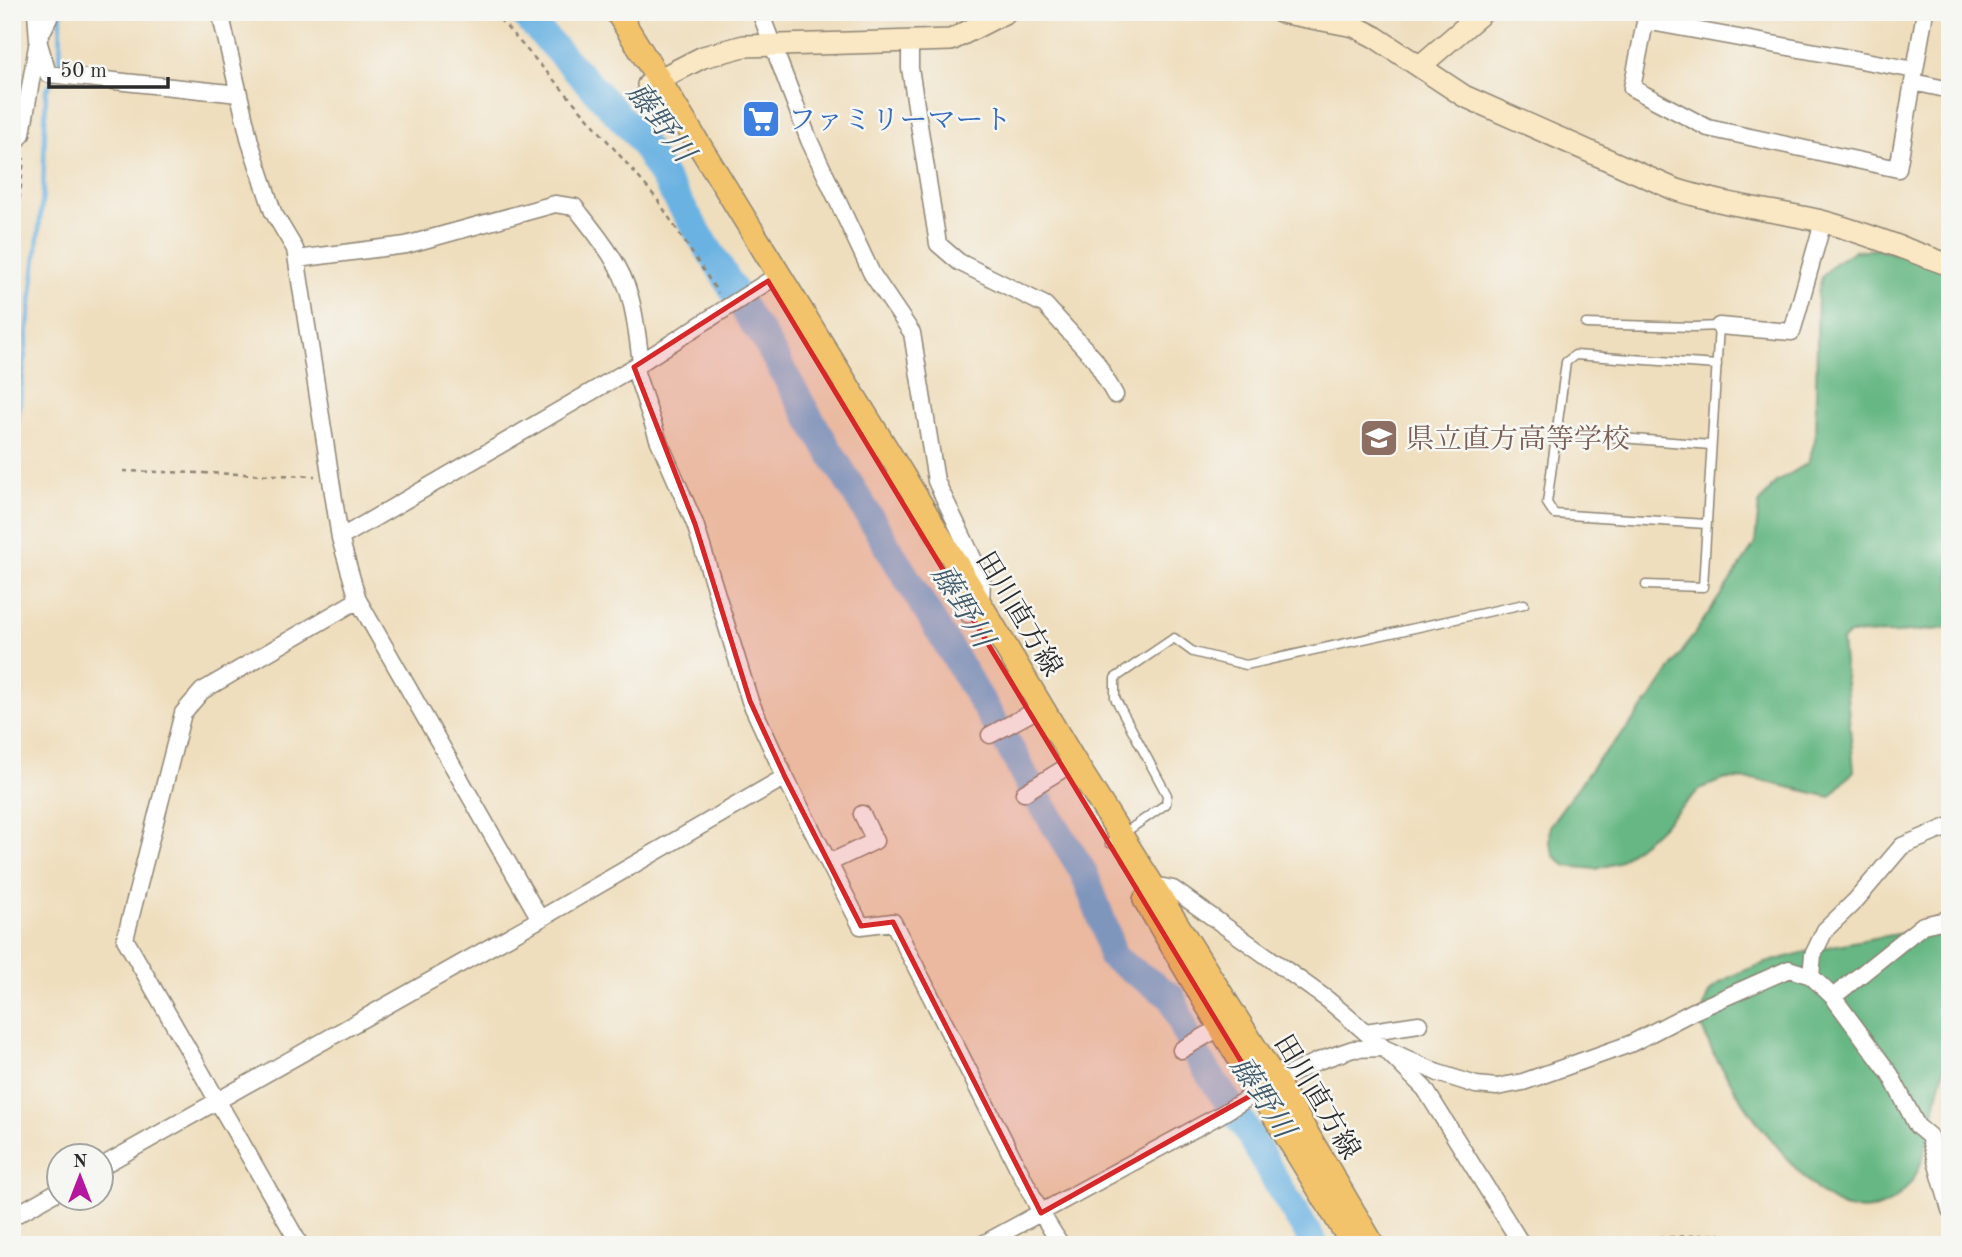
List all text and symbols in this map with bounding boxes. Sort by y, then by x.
scale bar [49,46,168,90]
text: 50 m [60,61,107,82]
water label: 藤野川 [620,76,703,171]
supermarket icon: ファミリーマート [740,98,782,140]
place label: ファミリーマート [788,107,1011,136]
school or university icon: 県立直方高等学校 [1358,417,1400,459]
place label: 県立直方高等学校 [1406,424,1630,455]
street label: 田川直方線 [969,546,1068,682]
water label: 藤野川 [925,559,1001,656]
street label: 田川直方線 [1267,1029,1366,1165]
water label: 藤野川 [1224,1051,1303,1147]
north arrow [46,1142,116,1212]
text: N [73,1153,88,1172]

